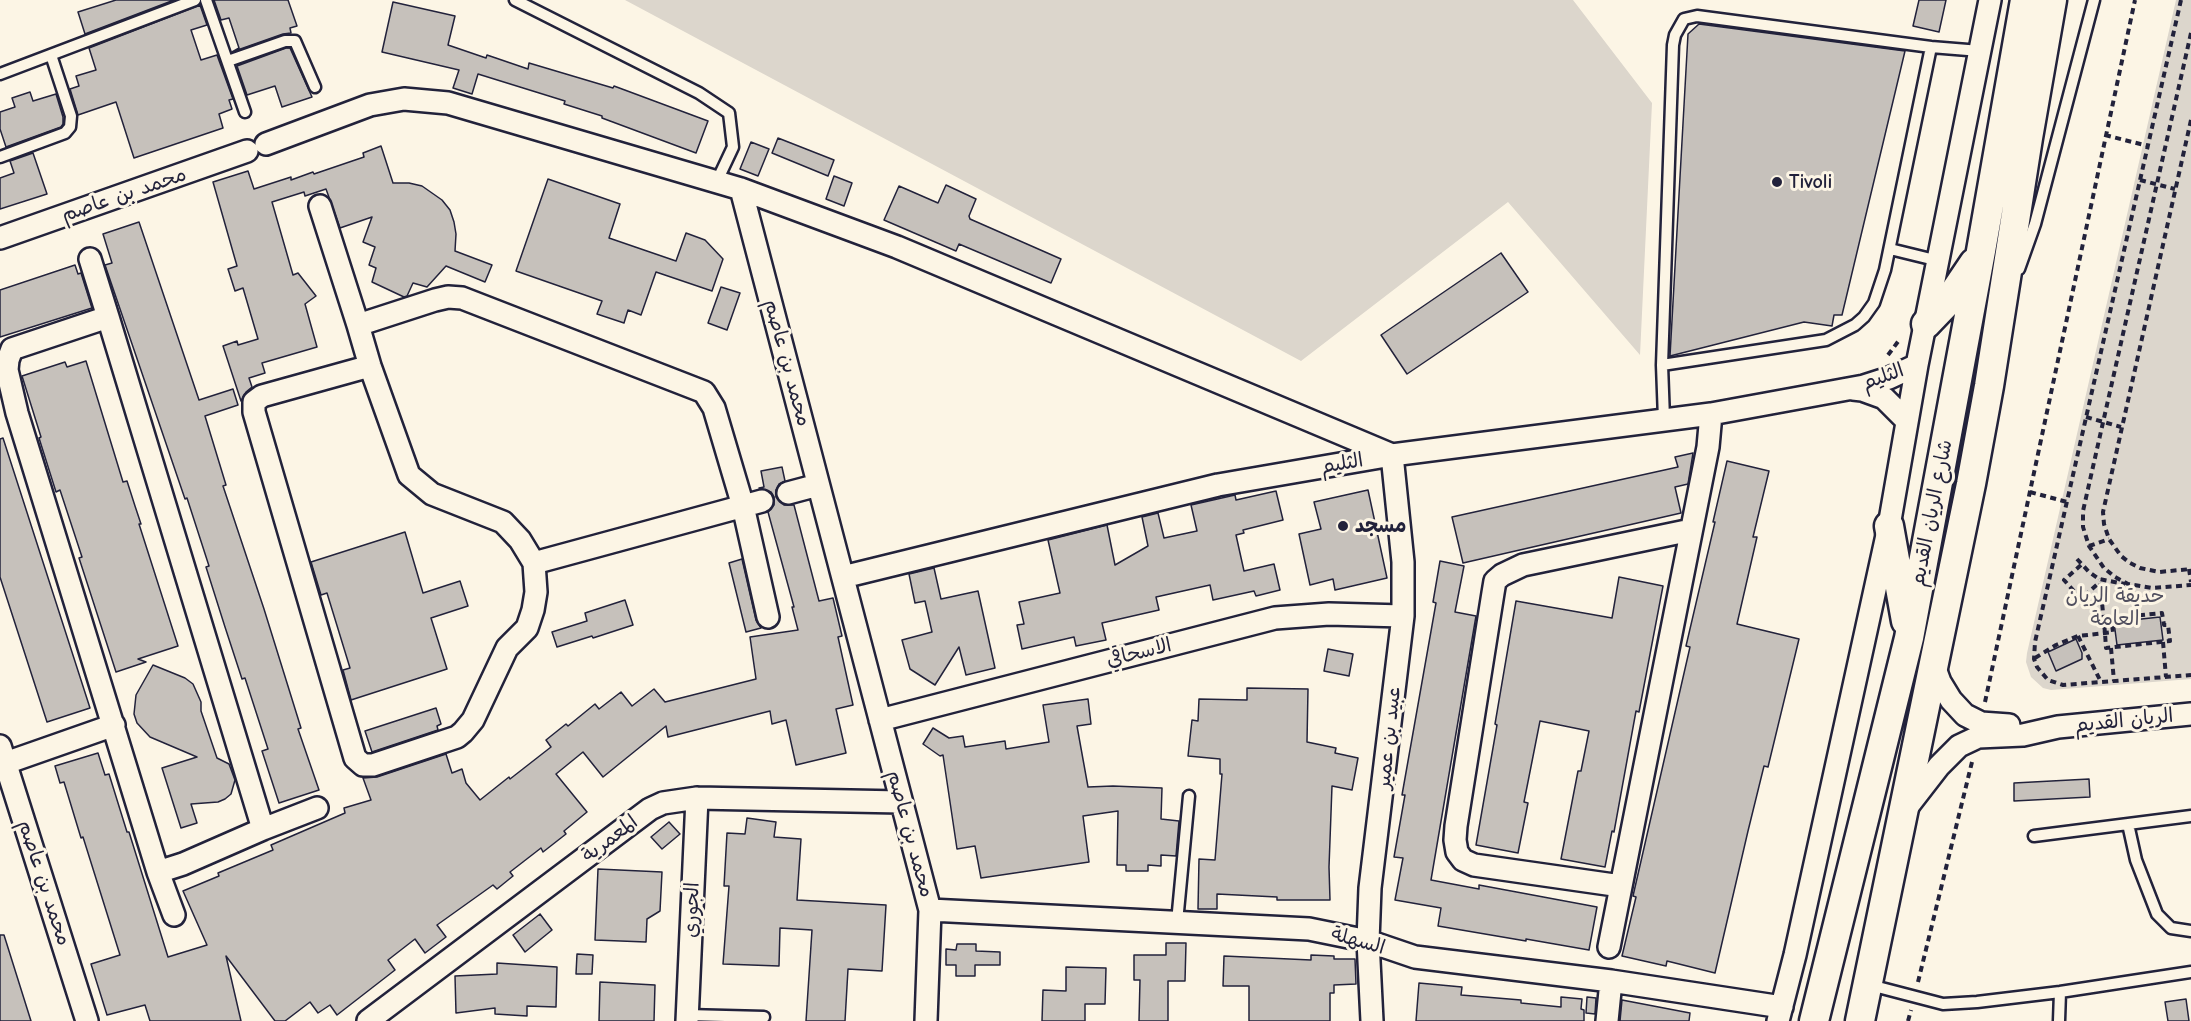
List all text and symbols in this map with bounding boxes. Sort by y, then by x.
street label: محمد بن عاصم [58,162,190,228]
place label: Tivoli [1789,170,1832,194]
marker: Tivoli [1770,175,1784,189]
street label: محمد بن عاصم [759,297,815,429]
street label: الثليم [1859,358,1907,396]
street label: شارع الريان القديم [1906,438,1958,588]
street label: الثليم [1319,448,1365,480]
place label: مسجد [1355,514,1406,538]
marker: مسجد [1336,519,1350,533]
park label: حديقة الريان العامة [2066,584,2164,631]
street label: الاسحاقي [1104,633,1174,673]
street label: عبيد بن عمير [1372,686,1406,790]
street label: الريان القديم [2073,704,2175,738]
street label: محمد بن عاصم [882,768,938,900]
street label: المعمرية [577,810,643,868]
street label: محمد بن عاصم [12,817,76,949]
street label: الجوري [679,882,705,938]
street label: السهلة [1328,922,1388,960]

